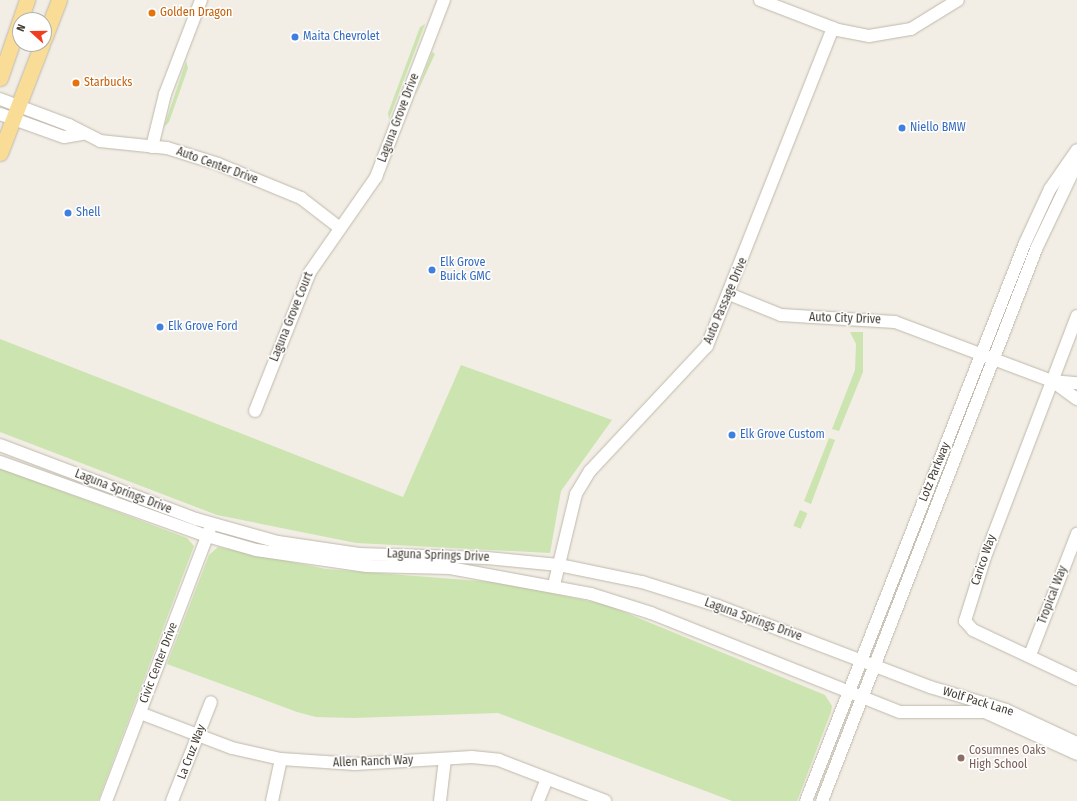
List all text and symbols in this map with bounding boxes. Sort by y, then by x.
place label: Golden Dragon [160,6,232,20]
marker: Golden Dragon [147,8,157,18]
north arrow [12,12,52,52]
text: N [14,22,29,33]
place label: Maita Chevrolet [303,30,380,44]
marker: Maita Chevrolet [290,32,300,42]
street label: Laguna Grove Drive [375,71,423,165]
place label: Starbucks [84,76,132,90]
marker: Starbucks [71,78,81,88]
place label: Niello BMW [910,121,966,135]
marker: Niello BMW [897,123,907,133]
street label: Auto Center Drive [174,145,260,187]
place label: Shell [76,206,101,220]
marker: Shell [63,208,73,218]
place label: Elk Grove Buick GMC [440,256,491,284]
street label: Auto Passage Drive [701,256,751,346]
marker: Elk Grove Buick GMC [427,265,437,275]
street label: Laguna Grove Court [267,270,317,364]
street label: Auto City Drive [809,311,881,327]
place label: Elk Grove Ford [168,320,238,334]
marker: Elk Grove Ford [155,322,165,332]
place label: Elk Grove Custom [740,428,825,442]
marker: Elk Grove Custom [727,430,737,440]
street label: Lotz Parkway [917,440,953,504]
street label: Laguna Springs Drive [73,467,173,517]
street label: Carico Way [969,533,999,587]
street label: Laguna Springs Drive [386,547,490,565]
street label: Tropical Way [1035,564,1071,626]
street label: Laguna Springs Drive [702,596,804,644]
street label: Civic Center Drive [137,620,181,706]
street label: Wolf Pack Lane [941,684,1015,720]
street label: La Cruz Way [175,723,209,781]
place label: Cosumnes Oaks High School [969,744,1046,772]
street label: Allen Ranch Way [333,753,413,771]
marker: Cosumnes Oaks High School [956,753,966,763]

